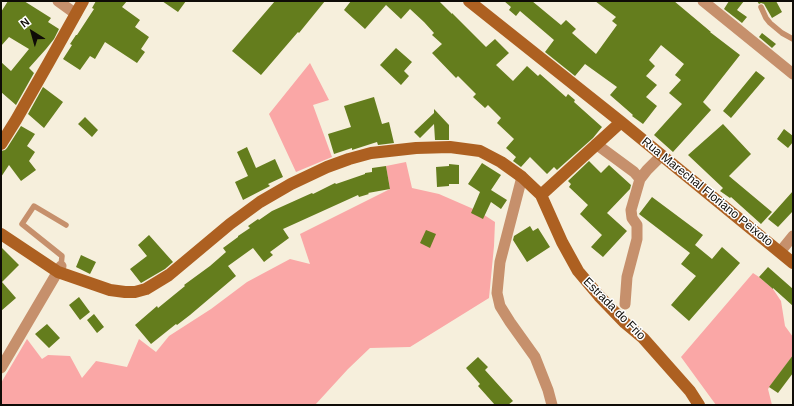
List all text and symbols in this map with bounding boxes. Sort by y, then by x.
north arrow [12,12,52,52]
text: N [18,15,32,30]
street label: Rua Marechal Floriano Peixoto [638,135,776,249]
street label: Estrada do Frio [580,275,648,343]

